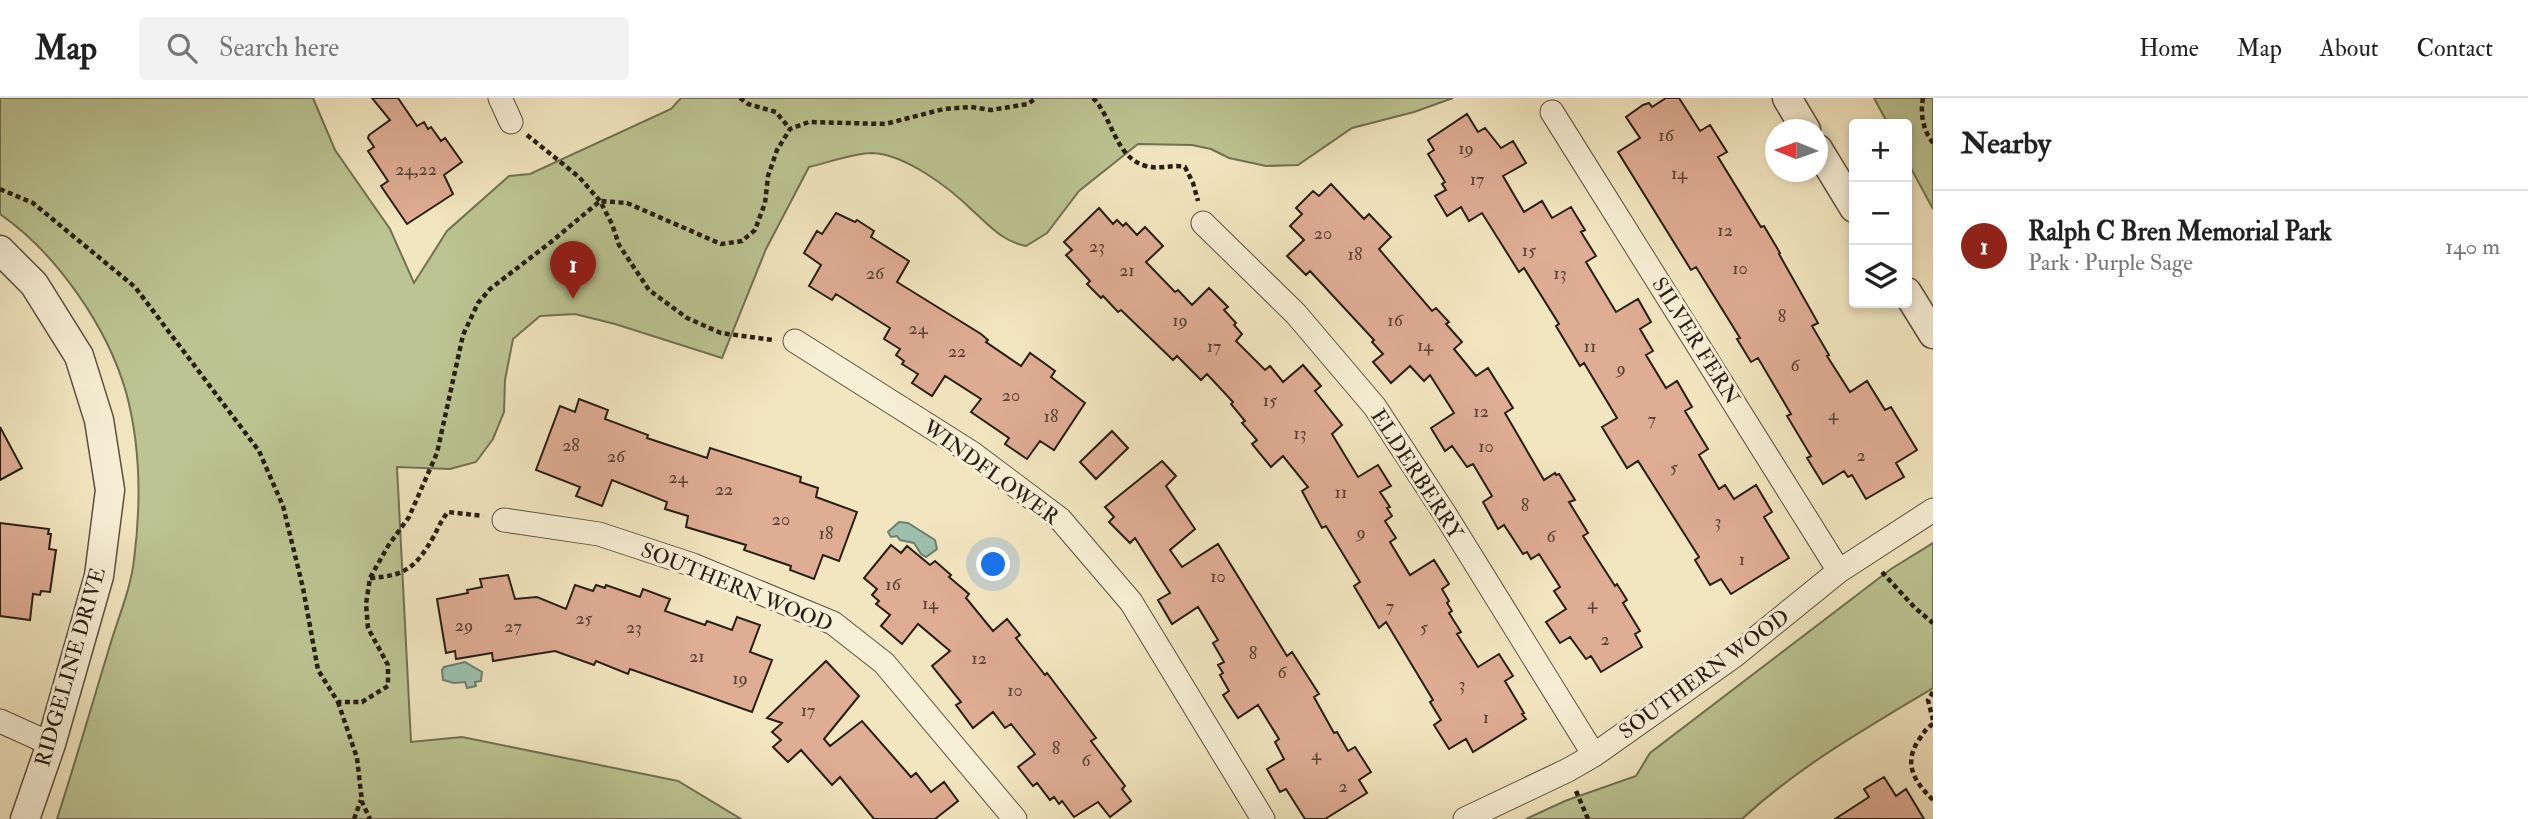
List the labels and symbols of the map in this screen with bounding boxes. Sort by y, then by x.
north arrow [1765,119,1828,182]
house number: 16 [1658,124,1675,147]
house number: 19 [1458,137,1474,160]
house number: 24,22 [395,158,437,181]
house number: 14 [1671,162,1688,185]
house number: 17 [1470,168,1484,191]
house number: 12 [1717,219,1733,242]
house number: 20 [1314,222,1332,245]
house number: 23 [1089,235,1105,258]
house number: 15 [1522,239,1536,262]
pin: 1 [550,241,596,299]
house number: 18 [1348,243,1362,266]
house number: 10 [1732,257,1748,280]
house number: 21 [1119,259,1135,282]
house number: 26 [866,262,885,285]
house number: 13 [1553,262,1567,285]
street label: SILVER FERN [1646,273,1746,410]
house number: 8 [1778,305,1786,328]
house number: 19 [1172,309,1188,332]
house number: 16 [1387,309,1404,332]
house number: 24 [909,317,929,340]
house number: 14 [1417,334,1434,357]
house number: 17 [1207,335,1221,358]
house number: 11 [1584,335,1596,358]
house number: 22 [948,340,966,363]
house number: 6 [1790,354,1800,377]
house number: 9 [1614,357,1626,380]
house number: 20 [1002,384,1020,407]
house number: 15 [1263,389,1277,412]
house number: 12 [1473,400,1489,423]
house number: 4 [1828,403,1839,426]
street label: ELDERBERRY [1364,404,1469,545]
house number: 18 [1044,405,1058,428]
house number: 7 [1648,408,1656,431]
street label: WINDFLOWER [916,413,1065,531]
house number: 13 [1293,422,1307,445]
house number: 28 [562,434,580,457]
house number: 10 [1478,435,1494,458]
house number: 2 [1856,444,1866,467]
house number: 26 [607,445,626,468]
house number: 5 [1670,456,1678,479]
house number: 24 [669,466,689,489]
house number: 22 [715,478,733,501]
house number: 11 [1335,481,1347,504]
house number: 8 [1521,494,1529,517]
house number: 20 [772,508,790,531]
house number: 3 [1715,510,1721,533]
house number: 9 [1354,521,1366,544]
house number: 18 [819,522,833,545]
house number: 6 [1546,525,1556,548]
street label: SOUTHERN WOOD [637,537,837,638]
your location [976,547,1010,581]
house number: 1 [1739,548,1745,571]
street label: RIDGELINE DRIVE [29,565,112,770]
house number: 10 [1210,565,1226,588]
house number: 16 [885,573,902,596]
house number: 14 [922,592,939,615]
house number: 4 [1587,592,1598,615]
house number: 7 [1386,595,1394,618]
street label: SOUTHERN WOOD [1614,603,1795,745]
house number: 25 [576,607,593,630]
house number: 29 [455,614,473,637]
house number: 27 [504,615,522,638]
house number: 23 [626,616,642,639]
house number: 5 [1420,616,1428,639]
house number: 2 [1600,628,1610,651]
house number: 8 [1249,642,1257,665]
house number: 21 [689,645,705,668]
house number: 12 [971,647,987,670]
house number: 6 [1277,661,1287,684]
house number: 19 [732,667,748,690]
house number: 3 [1459,673,1465,696]
house number: 10 [1007,679,1023,702]
house number: 17 [801,699,815,722]
house number: 1 [1483,706,1489,729]
house number: 8 [1052,737,1060,760]
house number: 4 [1311,743,1322,766]
house number: 6 [1081,749,1091,772]
house number: 2 [1338,775,1348,798]

